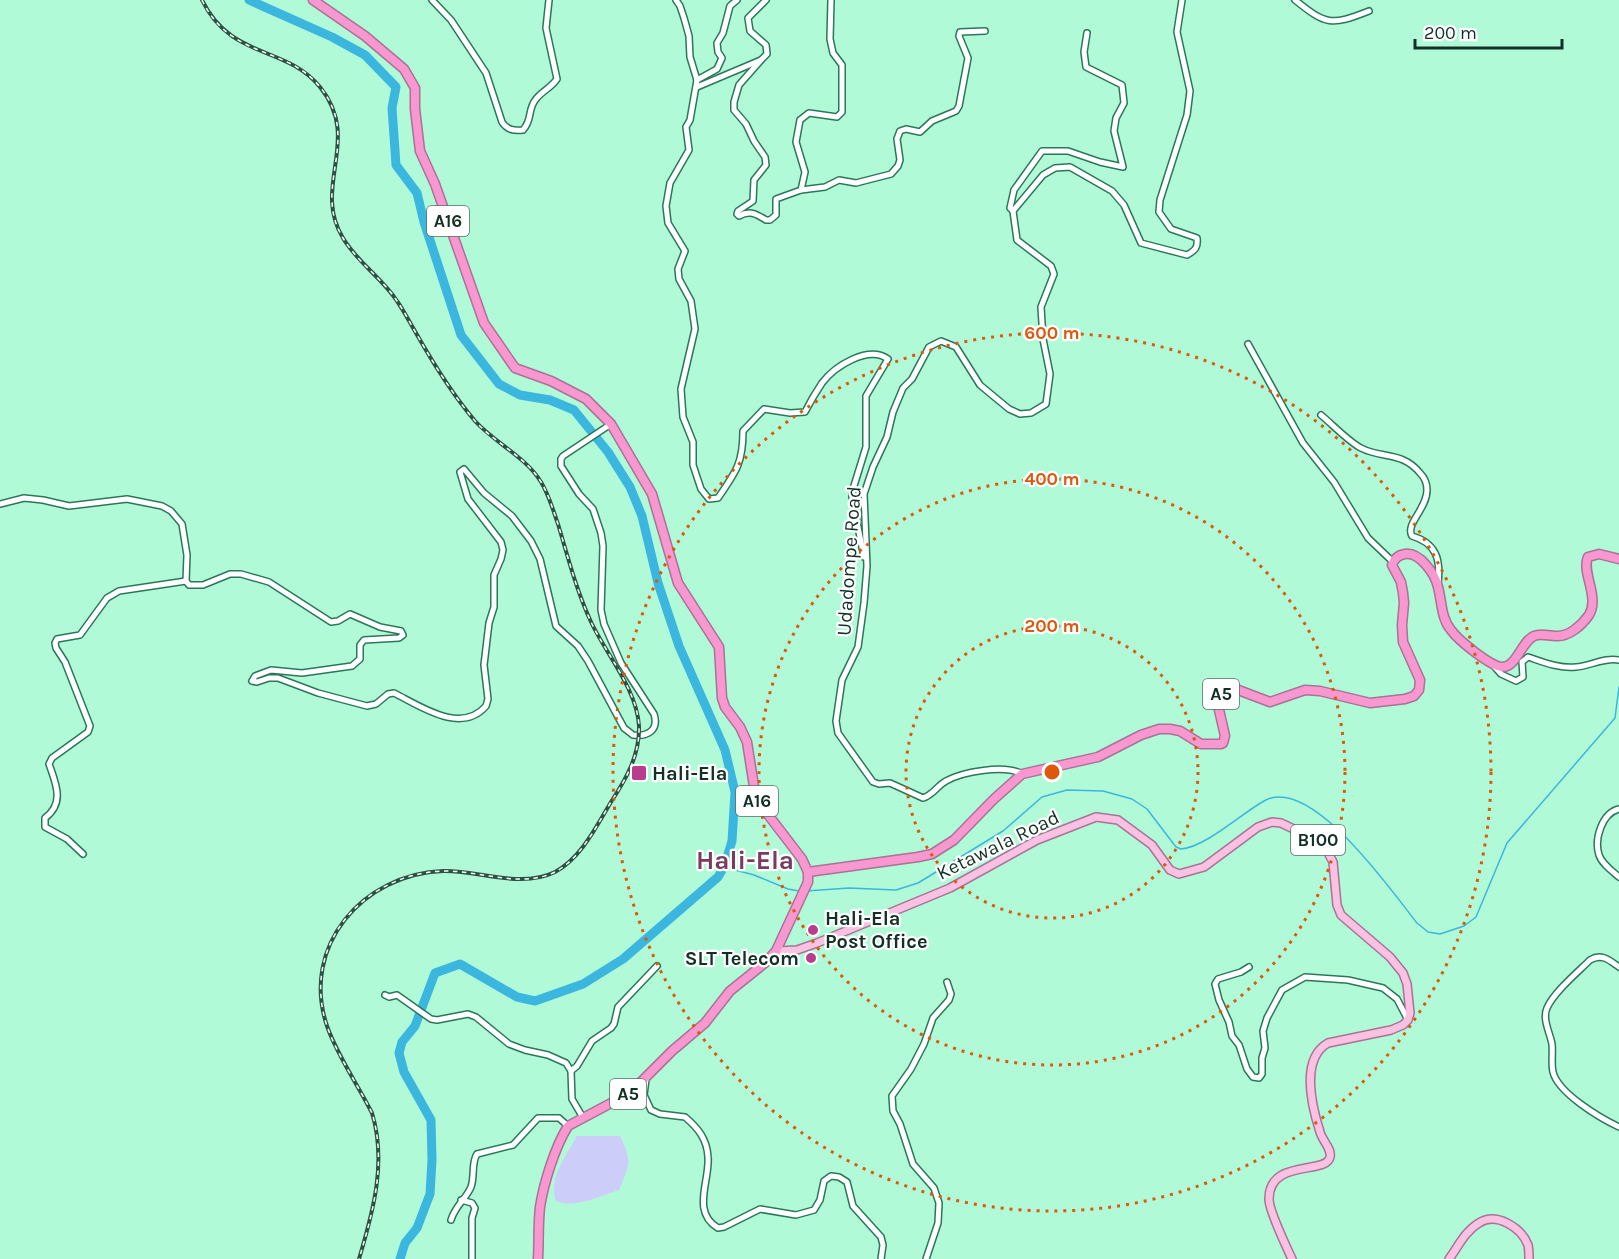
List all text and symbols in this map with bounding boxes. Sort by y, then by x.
scale bar [1415,12,1562,50]
text: 200 m [1424,22,1477,44]
road number: A16 [427,206,469,236]
text: 600 m [1024,322,1080,344]
text: 400 m [1024,468,1080,490]
street label: Udadompe Road [832,485,866,637]
text: 200 m [1024,615,1080,637]
road number: A5 [1203,679,1239,709]
place label: Hali-Ela [652,762,727,785]
centre of rings [1042,762,1062,782]
marker: Hali-Ela [630,764,648,782]
road number: A16 [736,786,778,816]
street label: Ketawala Road [933,805,1063,885]
road number: B100 [1291,825,1345,855]
district label: Hali-Ela [696,845,794,876]
place label: Hali-Ela Post Office [825,907,928,953]
marker: Hali-Ela Post Office [806,923,820,937]
place label: SLT Telecom [685,947,799,970]
marker: SLT Telecom [804,951,818,965]
road number: A5 [610,1079,646,1109]

